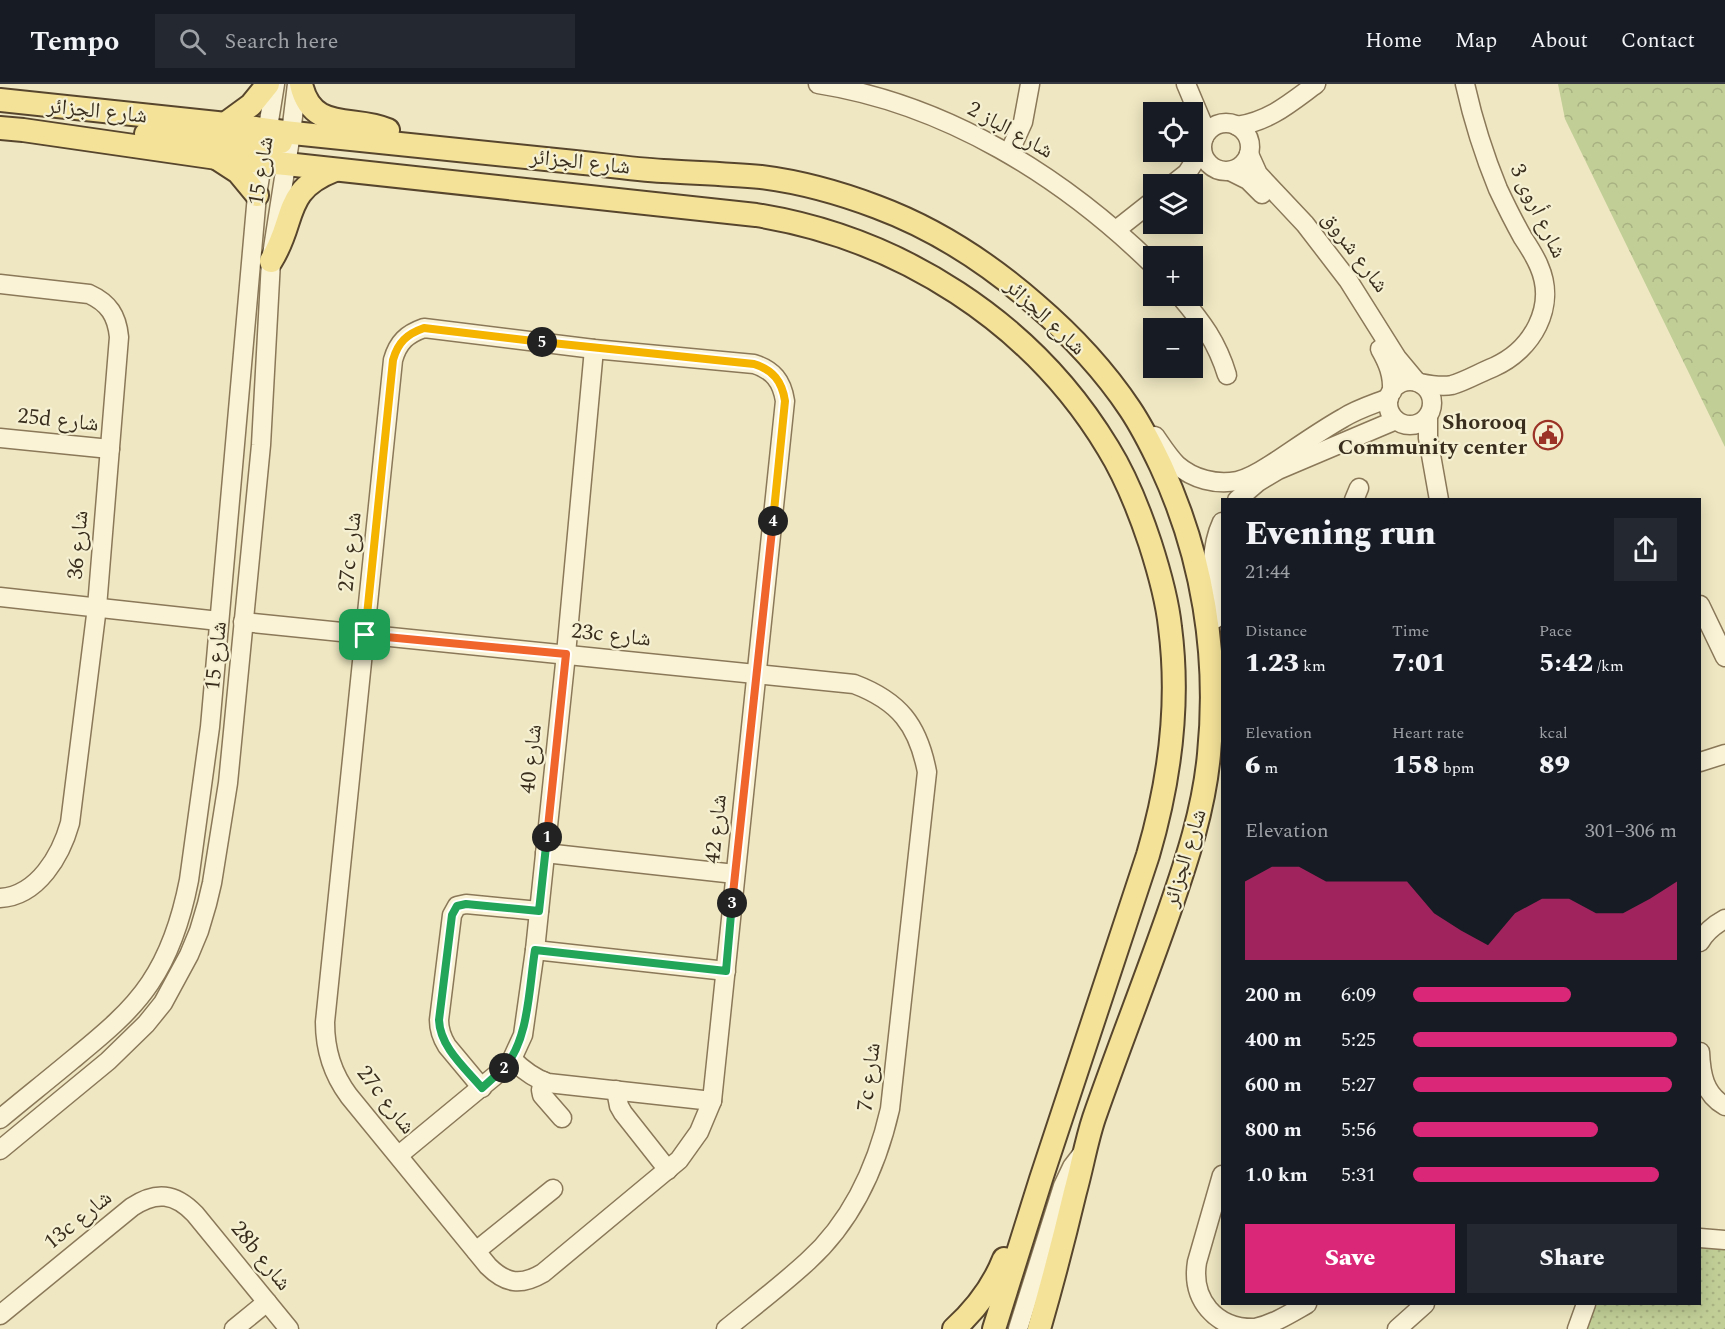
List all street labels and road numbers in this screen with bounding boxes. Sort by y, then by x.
street label: شارع الجزائر [44,89,149,133]
street label: شارع الباز 2 [961,93,1059,167]
street label: شارع 15 [239,134,283,208]
street label: شارع الجزائر [527,140,632,184]
street label: شارع أروى 3 [1501,158,1575,264]
street label: شارع شروق [1313,204,1397,300]
street label: شارع الجزائر [996,270,1093,363]
street label: 25d شارع [16,399,100,441]
street label: شارع 36 [59,509,97,581]
street label: 27c شارع [329,511,371,593]
street label: 23c شارع [570,614,652,656]
street label: شارع 15 [196,620,236,692]
street label: شارع 40 [511,723,551,795]
street label: شارع 42 [696,793,736,865]
street label: شارع الجزائر [1154,805,1216,912]
street label: 7c شارع [848,1041,890,1113]
street label: 27c شارع [348,1058,424,1142]
street label: 13c شارع [37,1182,119,1258]
street label: 28b شارع [222,1214,300,1298]

